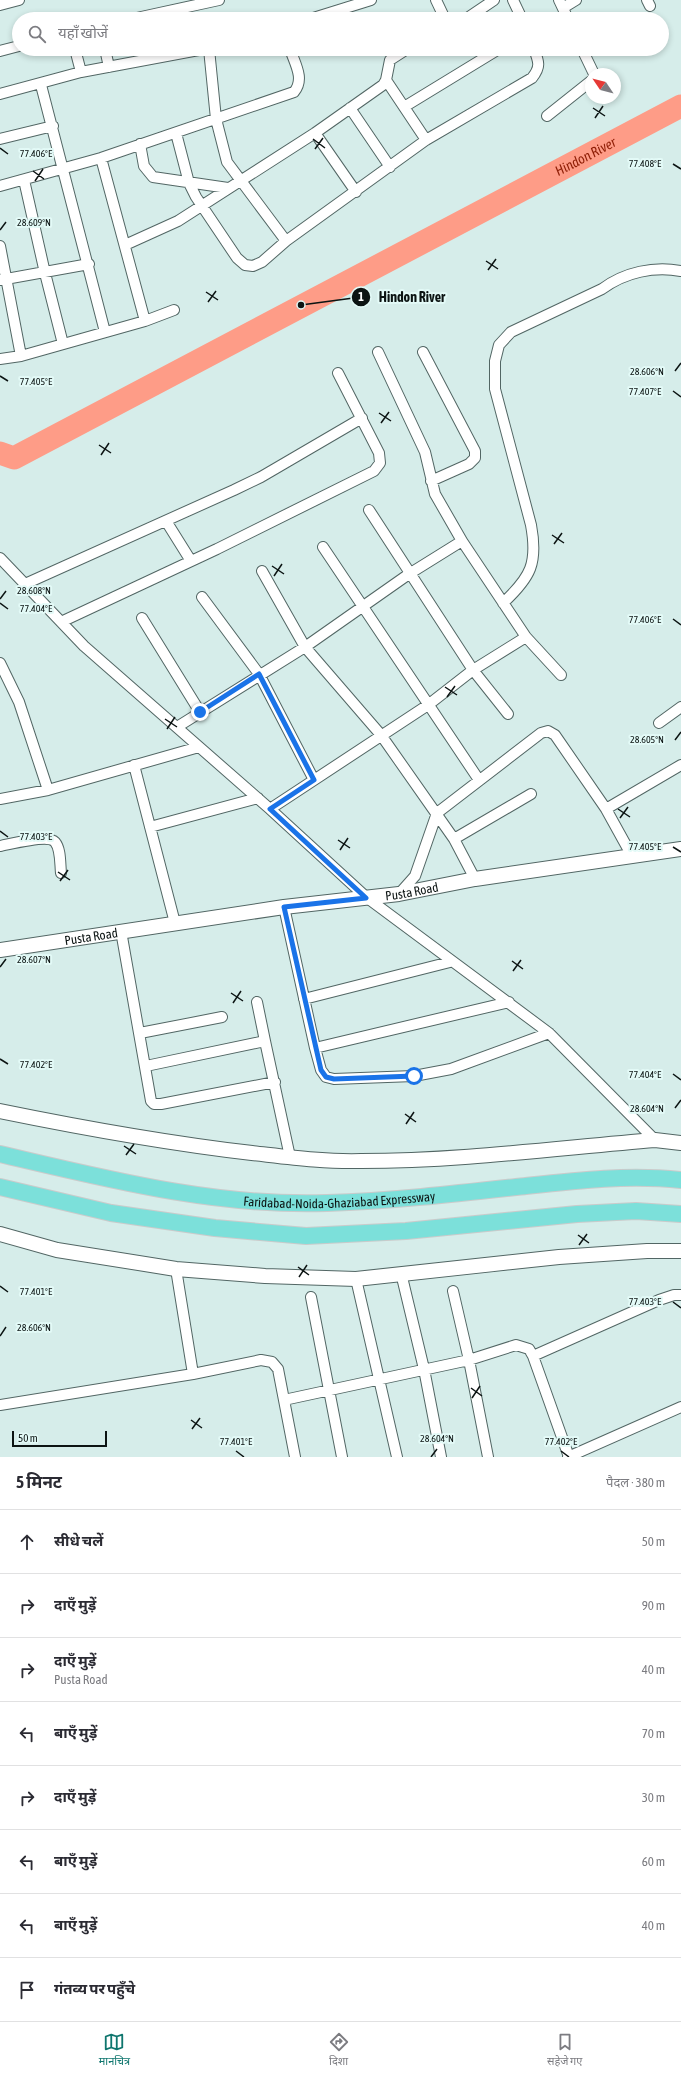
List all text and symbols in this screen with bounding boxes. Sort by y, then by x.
search box [12,12,669,56]
icon: search [26,23,48,45]
text: यहाँ खोजें [58,24,108,41]
north arrow [585,68,621,104]
water label: Hindon River [552,133,619,179]
text: 77.406°E [20,148,53,159]
text: 77.408°E [629,158,662,169]
text: 28.609°N [17,217,51,228]
callout: Hindon River [351,284,453,310]
text: Hindon River [379,289,446,305]
text: 1 [358,290,364,304]
text: 28.606°N [630,366,664,377]
text: 77.405°E [20,376,53,387]
text: 77.407°E [629,386,662,397]
text: 28.608°N [17,585,51,596]
text: 77.404°E [20,603,53,614]
text: 77.406°E [629,614,662,625]
route end [191,703,209,721]
text: 28.605°N [630,734,664,745]
text: 77.403°E [20,831,53,842]
text: 77.405°E [629,841,662,852]
street label: Pusta Road [384,879,440,904]
street label: Pusta Road [63,925,119,948]
text: 28.607°N [17,954,51,965]
text: 77.402°E [20,1059,53,1070]
route start [405,1067,423,1085]
text: 77.404°E [629,1069,662,1080]
text: 28.604°N [630,1103,664,1114]
street label: Faridabad-Noida-Ghaziabad Expressway [243,1189,436,1211]
text: 77.401°E [20,1286,53,1297]
text: 77.403°E [629,1296,662,1307]
text: 28.606°N [17,1322,51,1333]
scale bar [12,1429,107,1448]
text: 50 m [18,1432,38,1444]
text: 28.604°N [420,1433,454,1444]
text: 77.401°E [220,1436,253,1447]
text: 77.402°E [545,1436,578,1447]
text: 5 मिनट [16,1472,62,1492]
text: पैदल · 380 m [606,1475,665,1490]
icon: ahead [16,1531,38,1553]
text: सीधे चलें [54,1532,103,1549]
text: 50 m [642,1534,665,1549]
icon: right [16,1595,38,1617]
text: दाएँ मुड़ें [54,1596,96,1613]
text: 90 m [642,1598,665,1613]
text: दाएँ मुड़ें [54,1652,96,1669]
icon: right [16,1659,38,1681]
text: 40 m [642,1662,665,1677]
text: Pusta Road [54,1672,108,1687]
icon: left [16,1723,38,1745]
text: बाएँ मुड़ें [54,1724,97,1741]
text: 70 m [642,1726,665,1741]
icon: right [16,1787,38,1809]
text: दाएँ मुड़ें [54,1788,96,1805]
text: 30 m [642,1790,665,1805]
icon: left [16,1851,38,1873]
text: बाएँ मुड़ें [54,1852,97,1869]
text: 60 m [642,1854,665,1869]
icon: left [16,1915,38,1937]
text: बाएँ मुड़ें [54,1916,97,1933]
text: 40 m [642,1918,665,1933]
icon: arrive [16,1979,38,2001]
text: गंतव्य पर पहुँचे [54,1980,135,1997]
tab: मानचित्र [99,2031,130,2069]
tab: दिशा [328,2031,350,2069]
tab: सहेजे गए [547,2031,582,2069]

